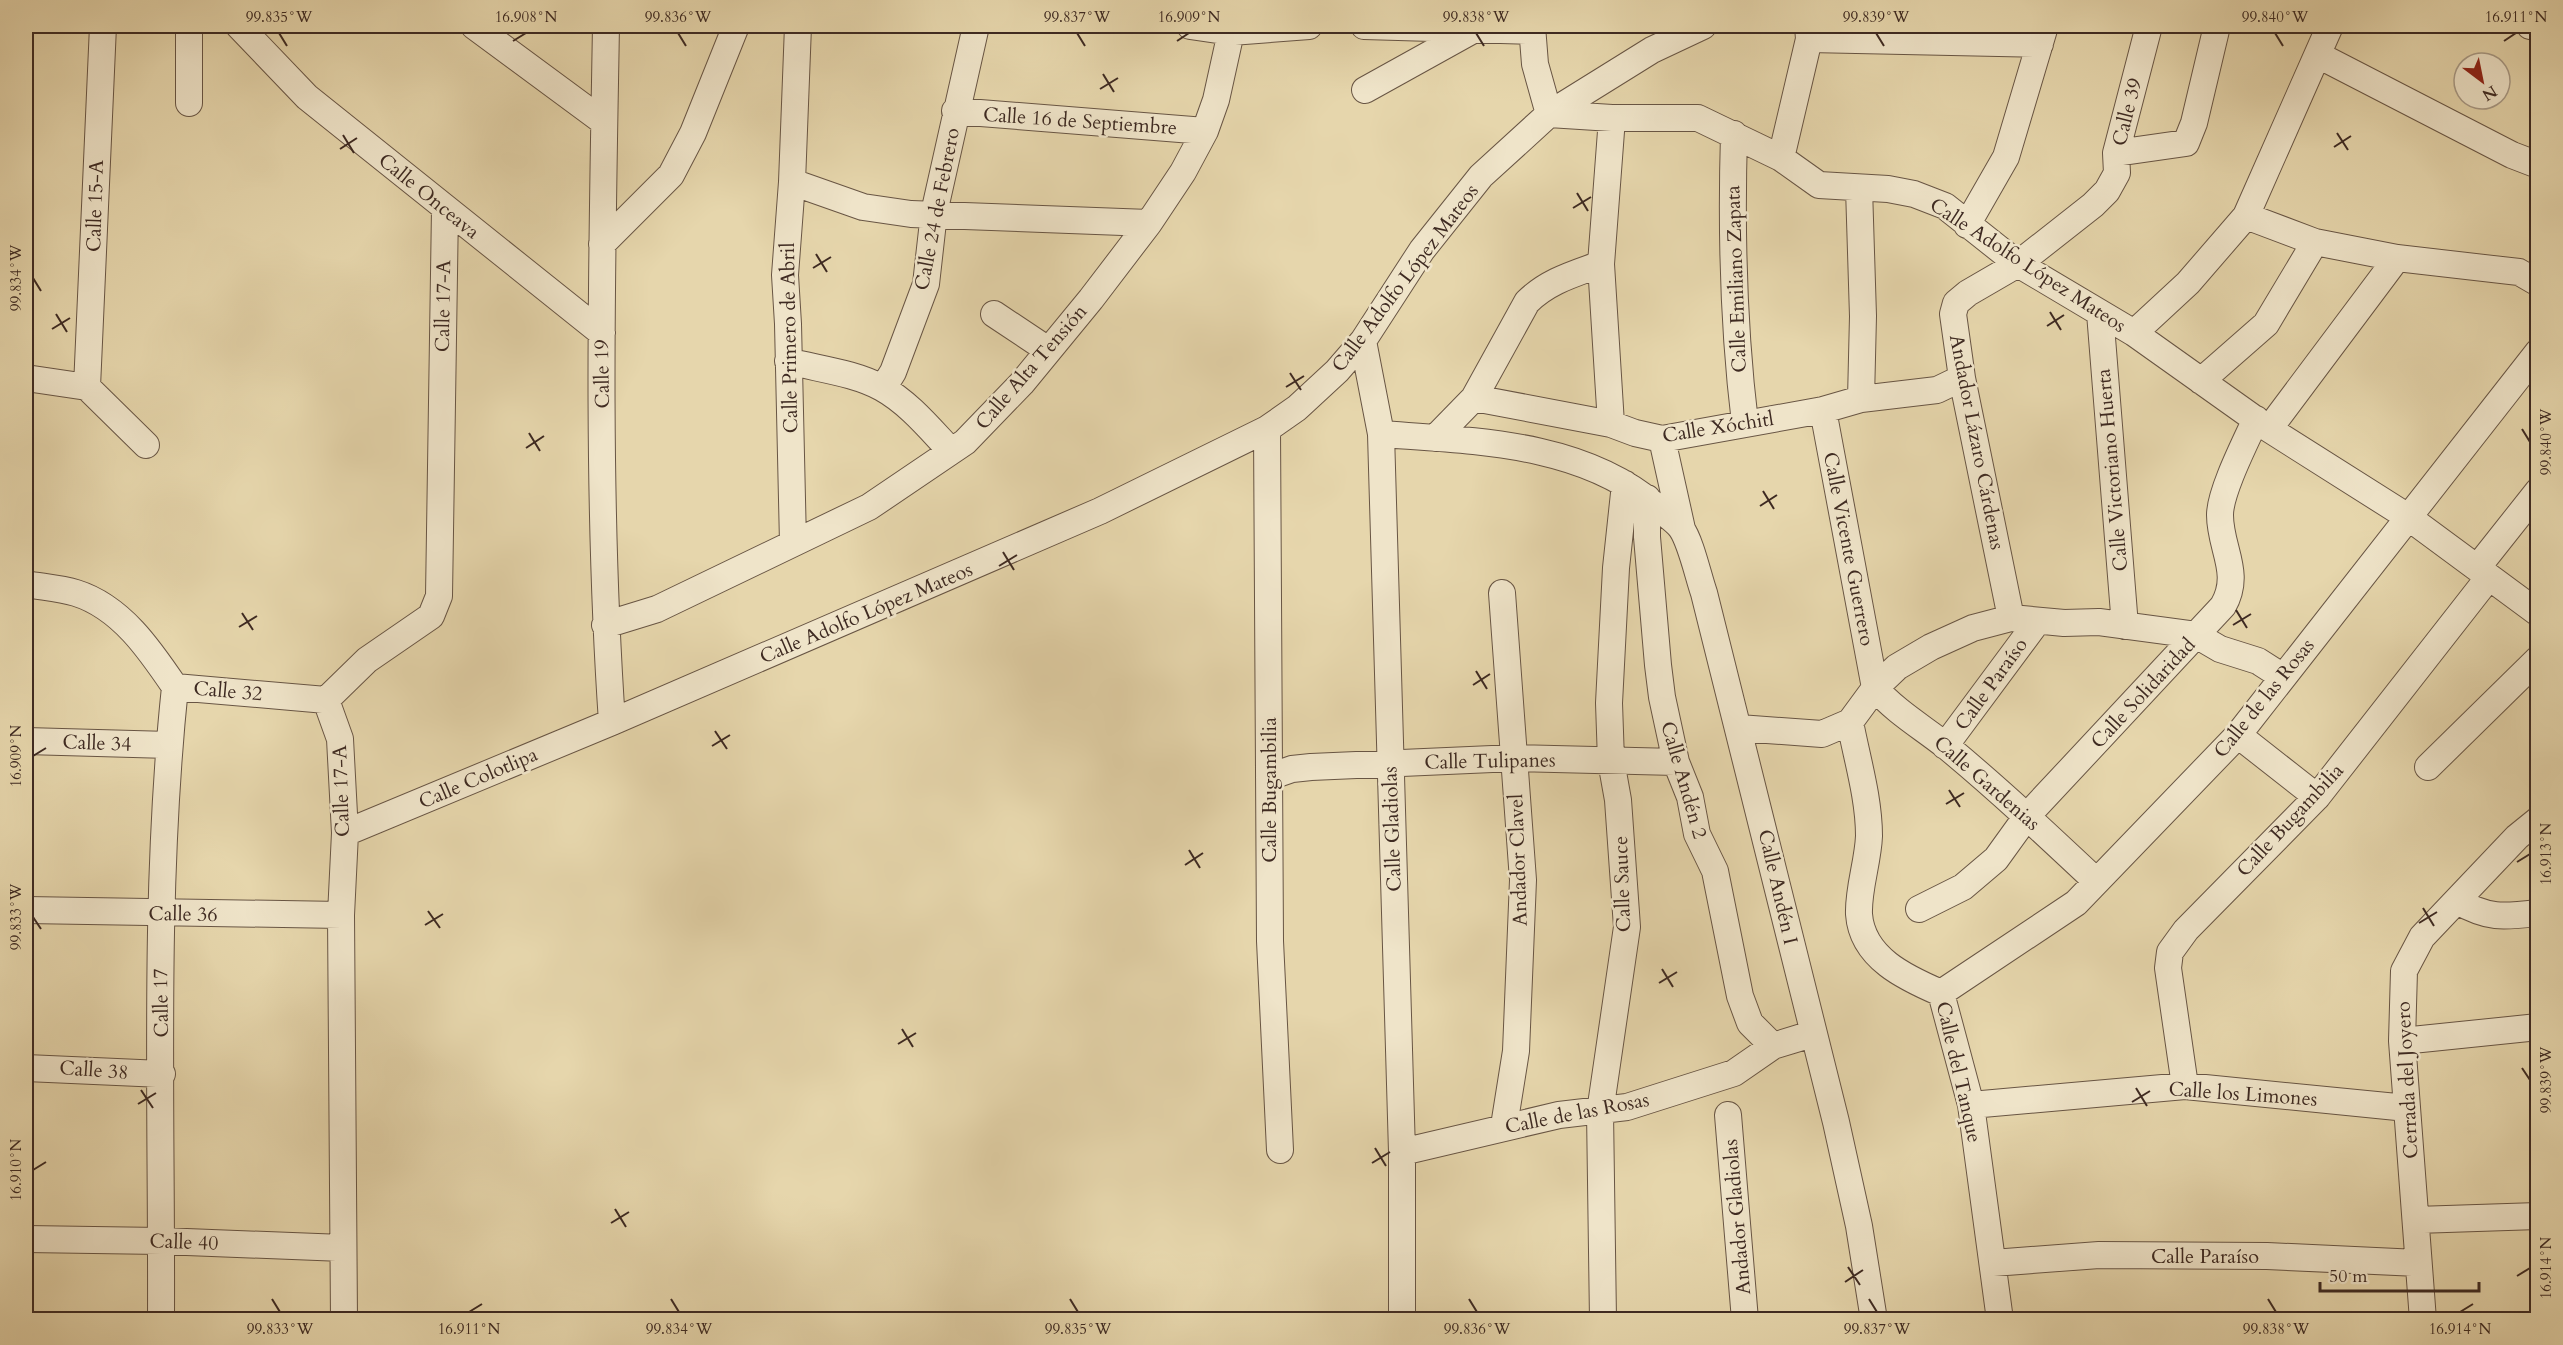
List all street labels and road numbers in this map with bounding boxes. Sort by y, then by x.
street label: Calle 39 [2106,75,2148,149]
street label: Calle 16 de Septiembre [982,101,1178,141]
street label: Calle 24 de Febrero [908,125,966,293]
street label: Calle Onceava [373,147,485,245]
street label: Calle 15-A [80,159,110,253]
street label: Calle Adolfo López Mateos [1325,178,1485,378]
street label: Calle Emiliano Zapata [1719,184,1753,373]
street label: Calle Adolfo López Mateos [1925,191,2131,339]
street label: Calle Primero de Abril [774,242,804,434]
street label: Calle 17-A [429,259,457,352]
street label: Calle Alta Tensión [969,298,1093,435]
street label: Andador Lázaro Cárdenas [1943,332,2011,552]
street label: Calle 19 [588,339,616,409]
street label: Calle Victoriano Huerta [2090,367,2134,572]
street label: Calle Xóchitl [1660,405,1776,449]
street label: Calle Vicente Guerrero [1817,450,1881,648]
street label: Calle Adolfo López Mateos [755,556,977,670]
street label: Calle Paraíso [1948,632,2034,736]
street label: Calle Solidaridad [2085,632,2202,754]
street label: Calle de las Rosas [2208,633,2320,763]
street label: Calle 32 [192,675,264,707]
street label: Calle Bugambilia [1256,717,1283,863]
street label: Calle Andén 2 [1654,718,1714,842]
street label: Calle 34 [62,728,132,758]
street label: Calle Gardenias [1928,729,2046,837]
street label: Calle Colotlipa [414,741,542,815]
street label: Calle 17-A [326,744,356,838]
street label: Calle Tulipanes [1424,746,1556,776]
street label: Calle Bugambilia [2230,757,2350,882]
street label: Calle Gladiolas [1376,766,1408,892]
street label: Andador Clavel [1502,793,1534,927]
street label: Calle Andén I [1752,827,1804,947]
street label: Calle Sauce [1607,835,1637,933]
street label: Calle 36 [148,900,218,928]
street label: Calle 17 [147,968,175,1038]
street label: Calle del Tanque [1930,999,1988,1145]
street label: Cerrada del Joyero [2389,1000,2425,1159]
street label: Calle 38 [59,1054,129,1086]
street label: Calle los Limones [2168,1075,2318,1113]
street label: Calle de las Rosas [1503,1086,1651,1140]
street label: Andador Gladiolas [1717,1138,1757,1296]
street label: Calle 40 [149,1227,219,1257]
street label: Calle Paraíso [2151,1243,2259,1270]

